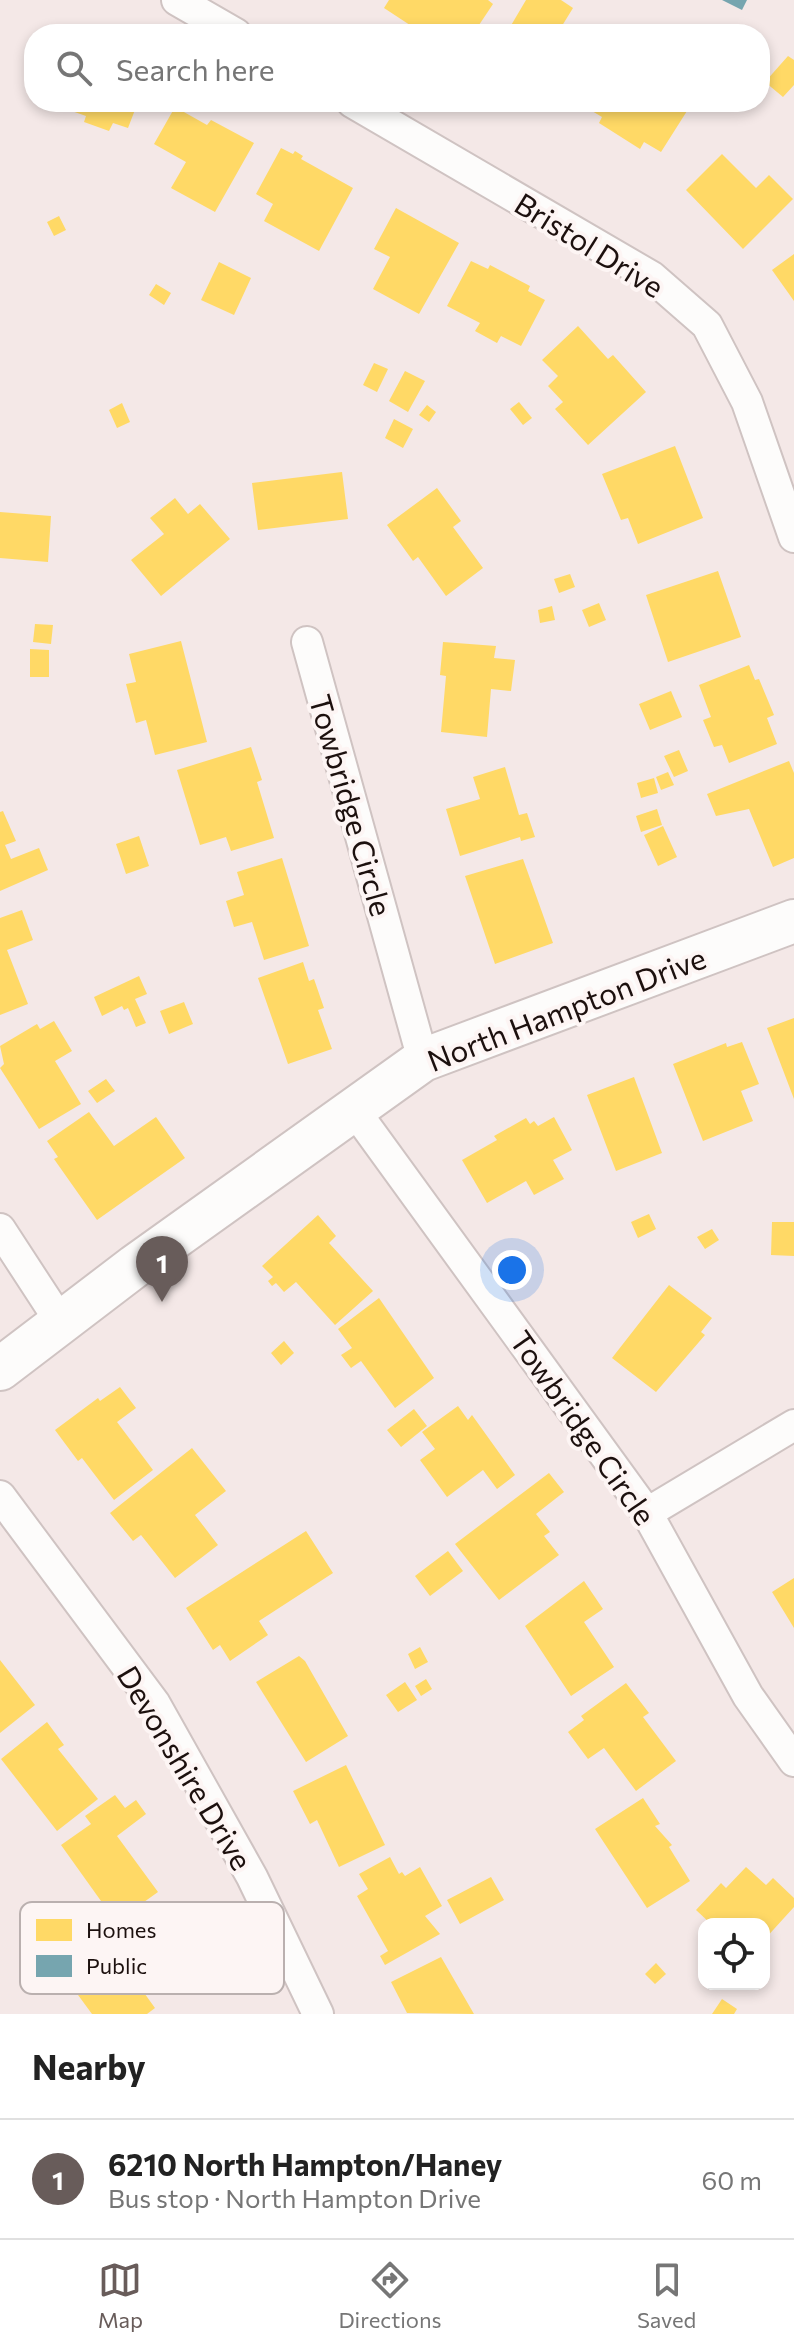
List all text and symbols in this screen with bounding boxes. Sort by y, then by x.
search box [24,24,770,112]
icon: search [52,46,96,90]
text: Search here [116,50,275,87]
street label: Bristol Drive [509,184,671,304]
street label: Towbridge Circle [303,690,401,920]
street label: North Hampton Drive [422,938,710,1078]
pin: 1 [136,1236,188,1302]
your location [492,1250,532,1290]
street label: Towbridge Circle [503,1323,665,1531]
street label: Devonshire Drive [111,1658,261,1876]
legend [20,1902,284,1994]
text: Homes [86,1916,156,1943]
map controls [698,1918,770,1990]
button: locate [698,1918,770,1990]
text: Public [86,1952,147,1979]
text: Nearby [32,2045,146,2087]
text: 6210 North Hampton/Haney [108,2145,502,2182]
text: 1 [52,2164,64,2195]
text: 60 m [702,2164,762,2195]
text: Bus stop · North Hampton Drive [108,2182,481,2213]
tab: Map [98,2258,143,2333]
tab: Directions [338,2258,442,2333]
tab: Saved [637,2258,696,2333]

